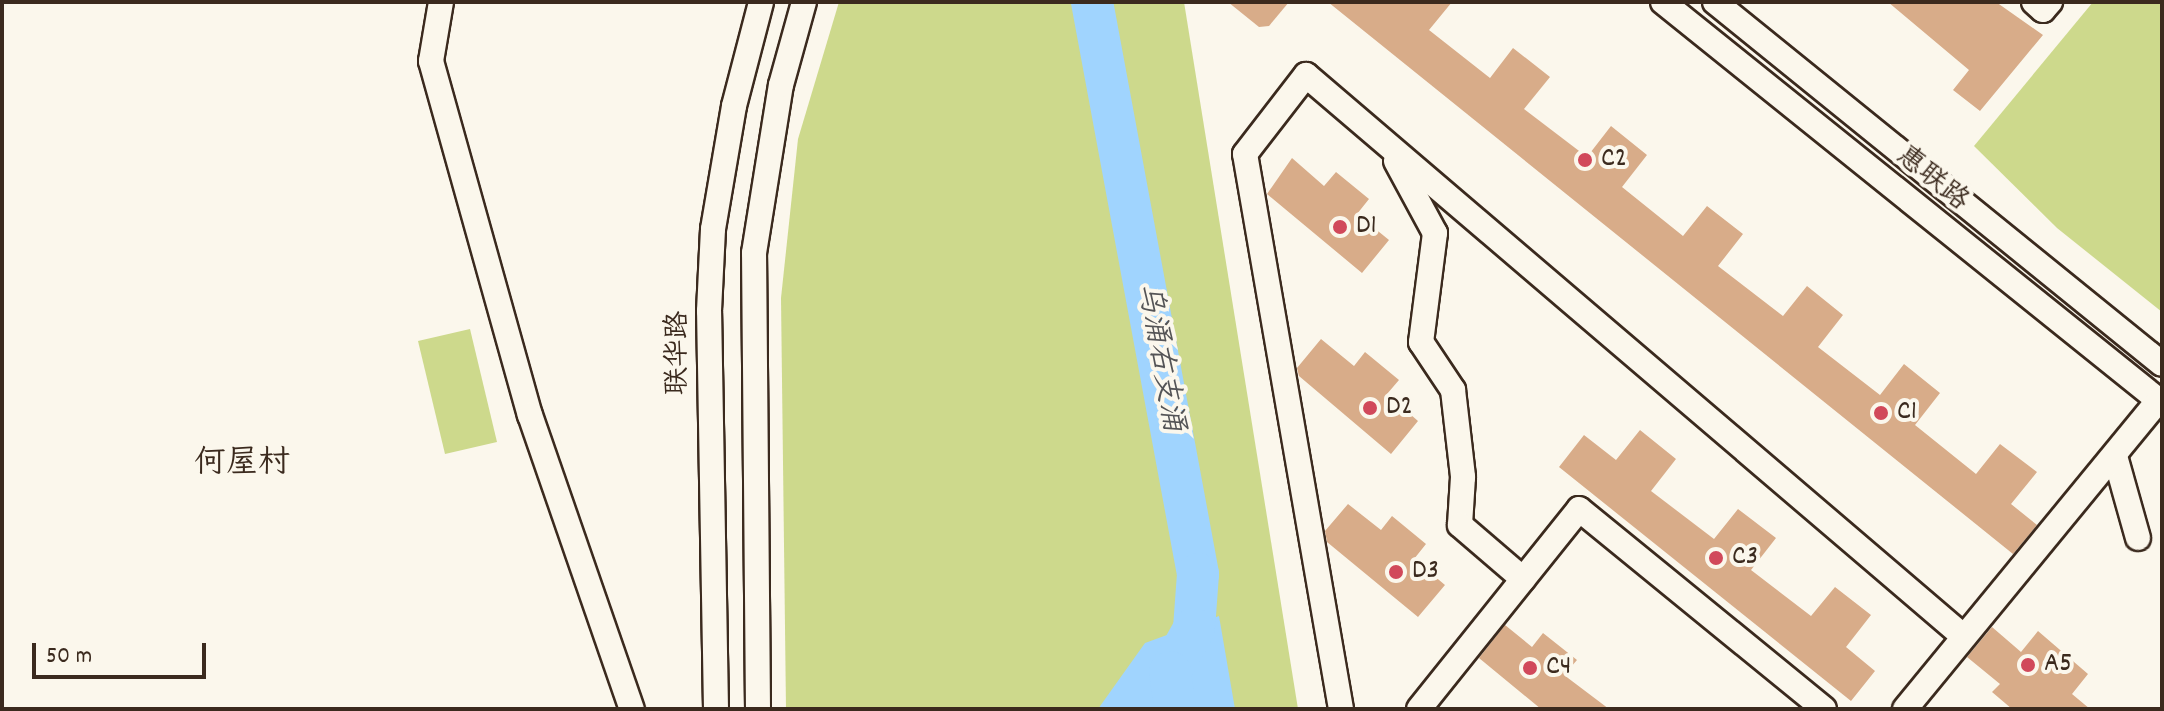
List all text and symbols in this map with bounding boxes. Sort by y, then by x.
street label: 惠联路 [1888,141,1974,219]
place label: C2 [1601,143,1627,177]
marker: C2 [1576,151,1594,169]
place label: D1 [1356,210,1377,244]
marker: D1 [1331,218,1349,236]
water label: 乌涌右支涌 [1127,281,1189,435]
street label: 联华路 [663,311,697,395]
place label: D2 [1386,391,1413,425]
place label: C1 [1897,396,1917,430]
marker: D2 [1361,399,1379,417]
marker: C1 [1872,404,1890,422]
district label: 何屋村 [194,446,290,484]
place label: C3 [1732,541,1758,575]
marker: C3 [1707,549,1725,567]
place label: D3 [1412,555,1439,589]
marker: D3 [1387,563,1405,581]
scale bar [36,627,210,677]
text: 50 m [46,640,92,674]
place label: A5 [2044,648,2072,682]
place label: C4 [1546,651,1571,685]
marker: A5 [2019,656,2037,674]
marker: C4 [1521,659,1539,677]

